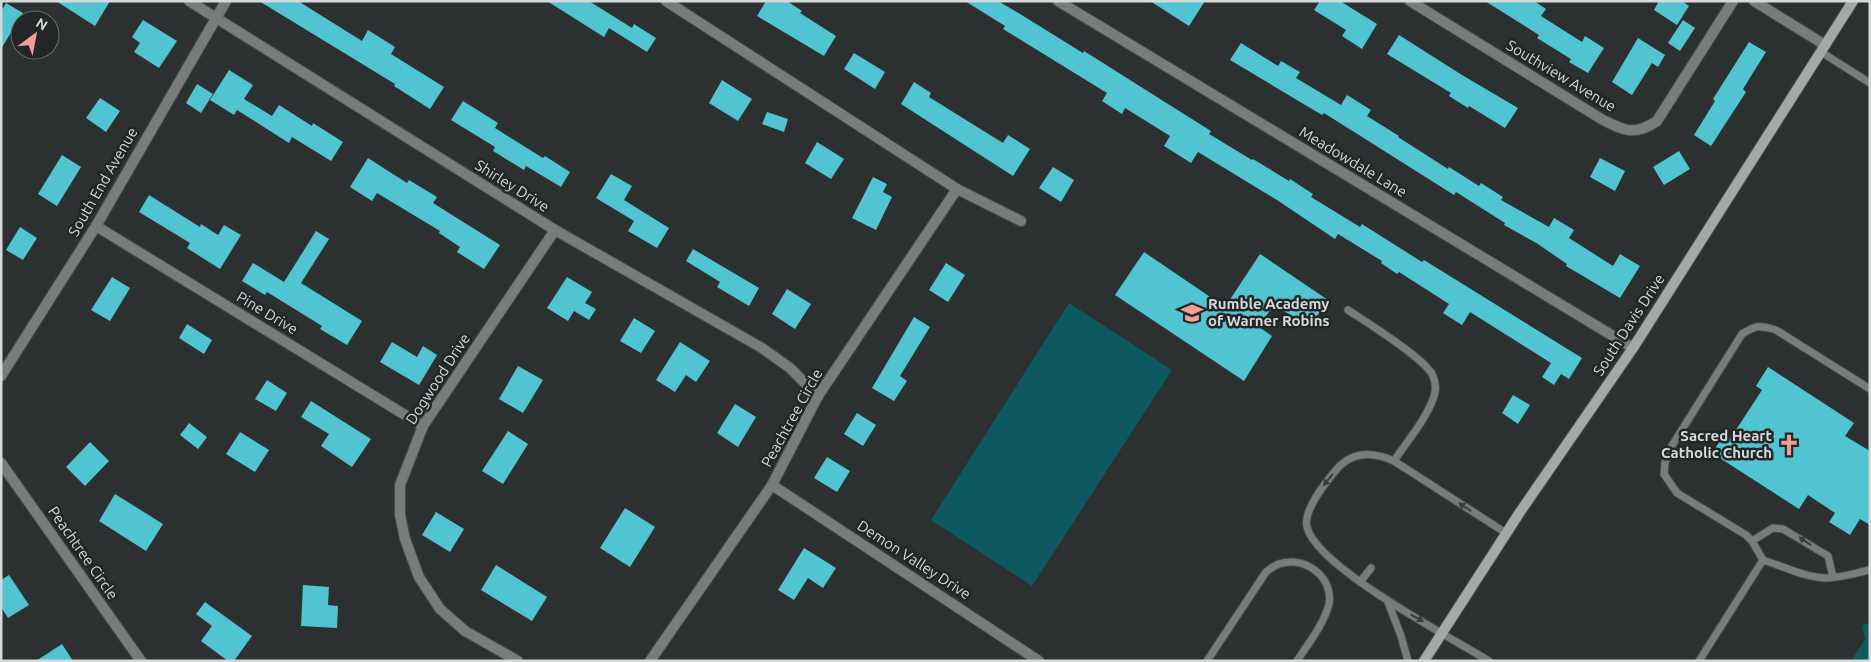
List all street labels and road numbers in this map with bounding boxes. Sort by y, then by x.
street label: Southview Avenue [1504,36,1619,115]
street label: Meadowdale Lane [1296,123,1410,200]
street label: South End Avenue [64,124,141,239]
street label: Shirley Drive [472,156,552,215]
street label: South Davis Drive [1589,271,1668,379]
street label: Pine Drive [234,288,301,337]
street label: Dogwood Drive [402,330,473,427]
street label: Peachtree Circle [758,366,826,470]
street label: Peachtree Circle [45,503,122,602]
street label: Demon Valley Drive [854,517,974,603]

